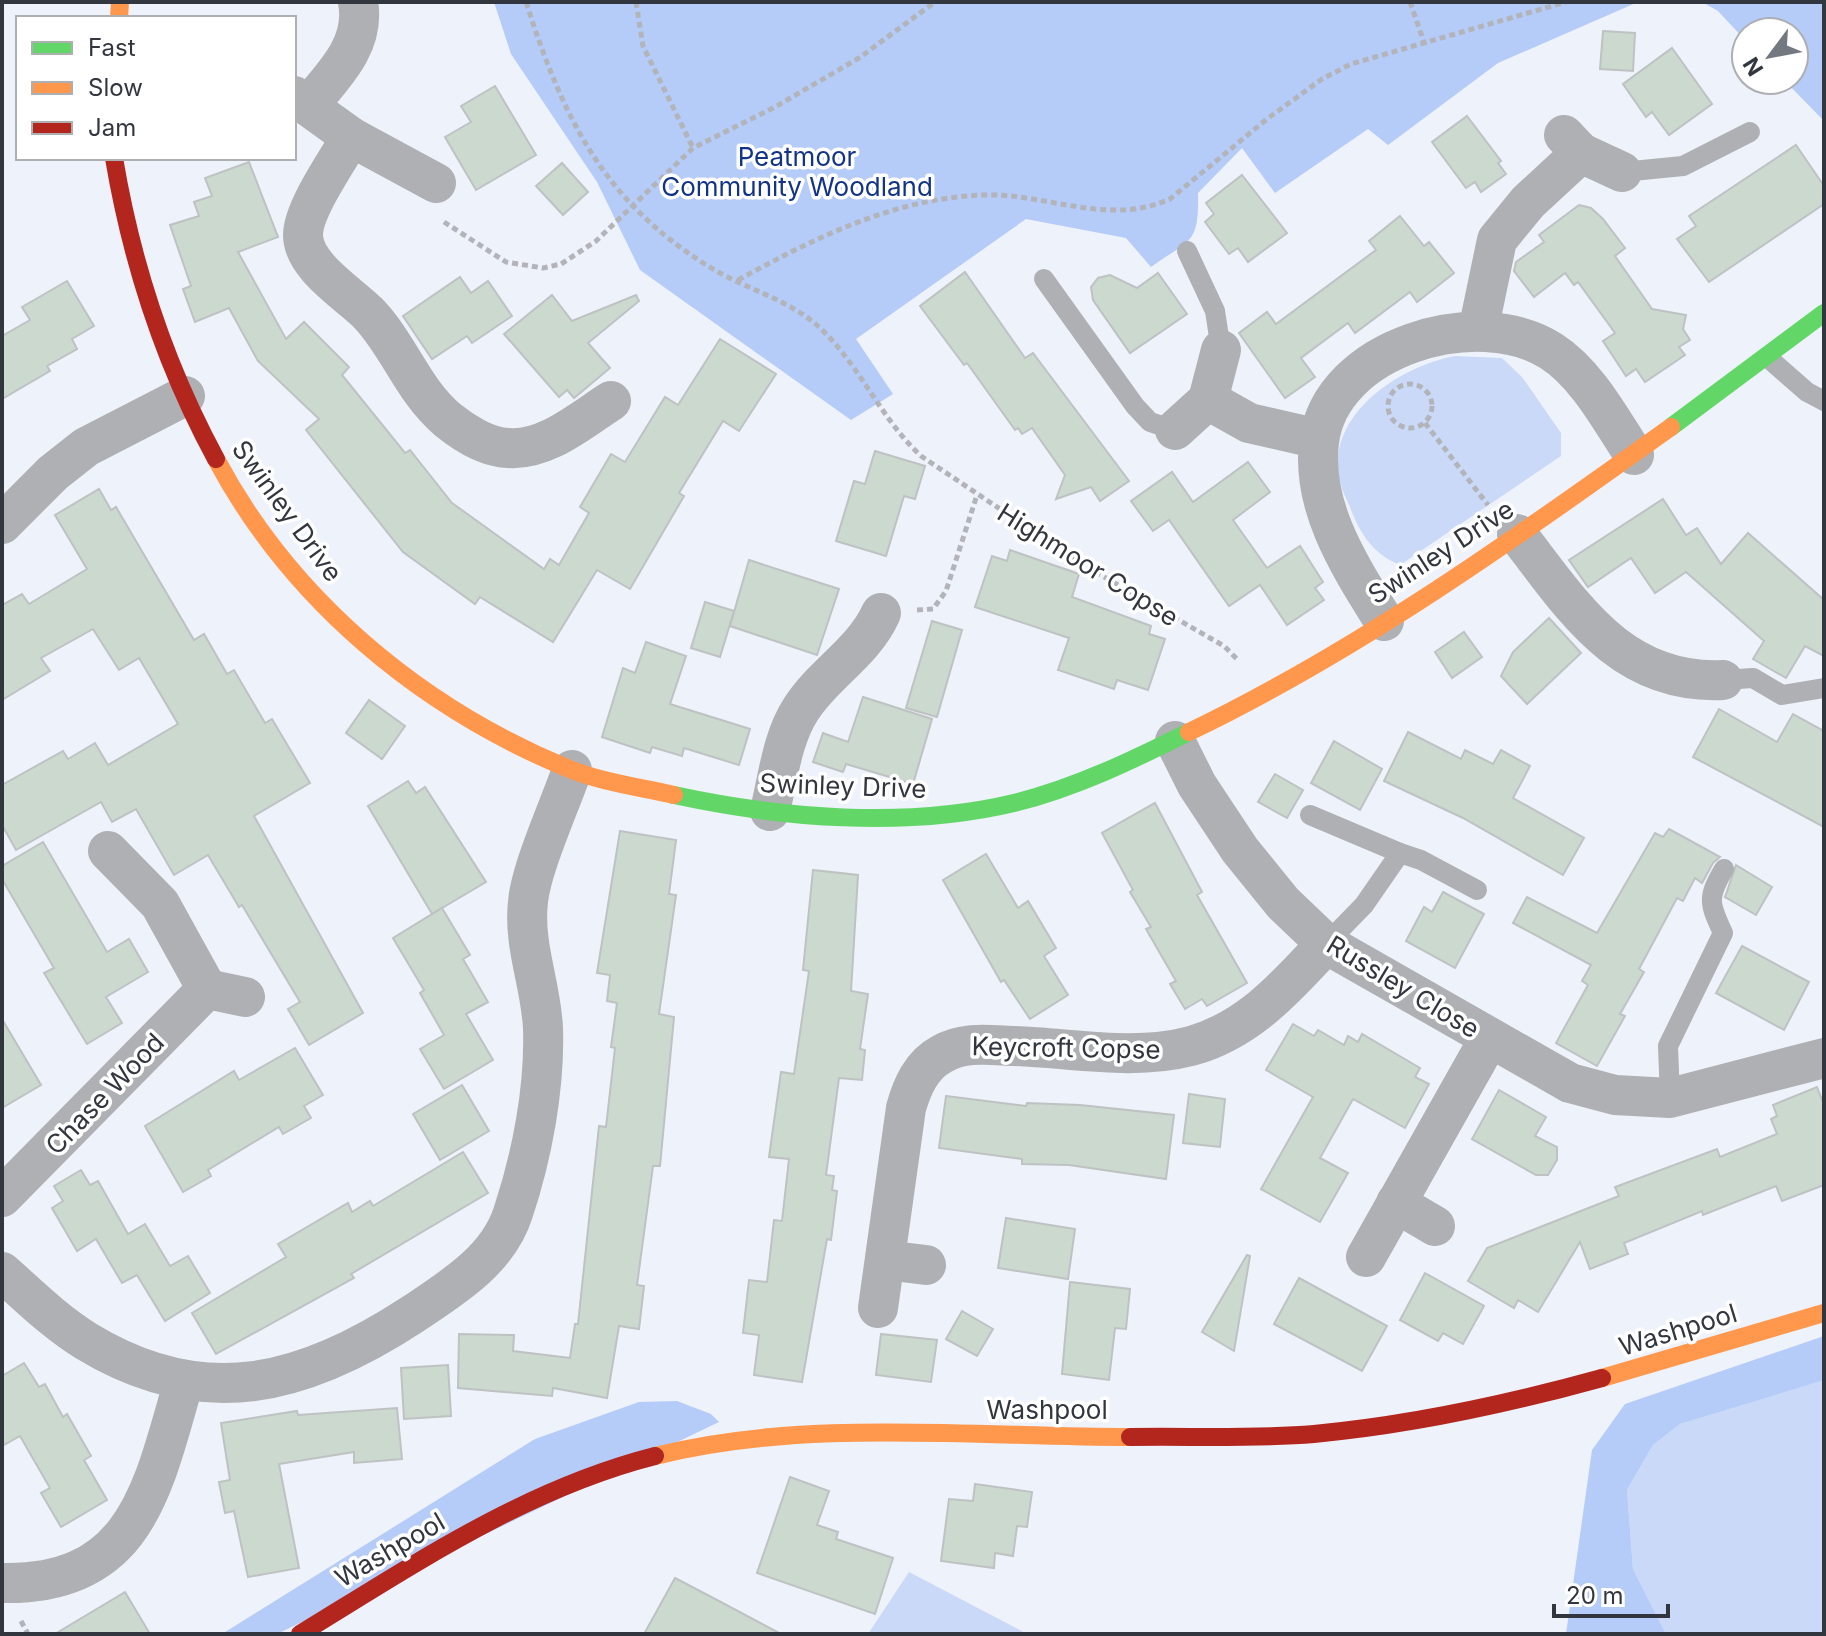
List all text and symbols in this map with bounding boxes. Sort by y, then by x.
legend [16,16,296,160]
north arrow [1730,16,1810,96]
text: Fast [88,33,136,62]
text: N [1738,53,1769,81]
text: Slow [88,73,143,102]
text: Jam [88,113,136,142]
park label: Peatmoor Community Woodland [661,141,933,202]
street label: Swinley Drive [226,434,349,587]
street label: Swinley Drive [1362,493,1519,610]
street label: Highmoor Copse [992,496,1184,633]
street label: Swinley Drive [759,767,927,804]
street label: Russley Close [1321,929,1485,1044]
street label: Chase Wood [39,1027,170,1161]
street label: Keycroft Copse [971,1030,1161,1065]
street label: Washpool [1615,1297,1740,1362]
street label: Washpool [986,1394,1108,1425]
street label: Washpool [329,1506,450,1593]
scale bar [1554,1568,1668,1618]
text: 20 m [1566,1581,1624,1610]

